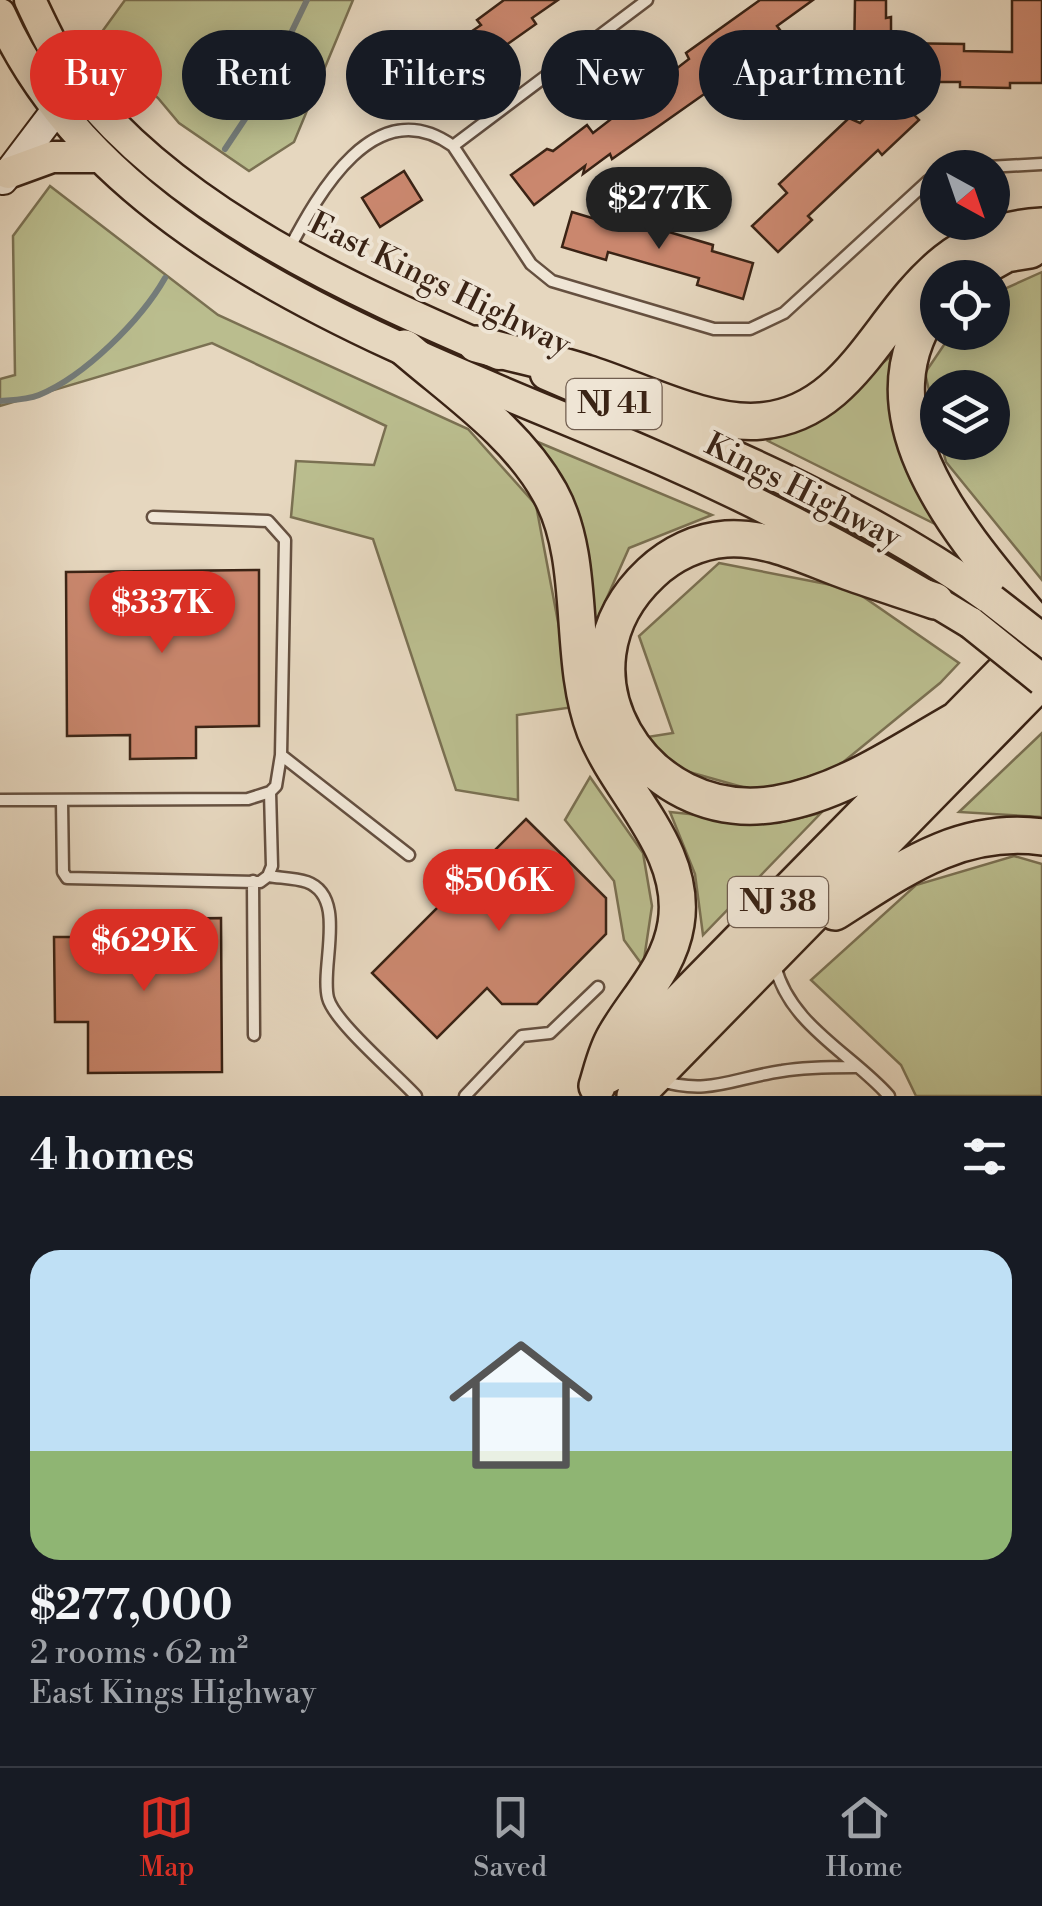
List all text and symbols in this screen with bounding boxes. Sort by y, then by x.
chip: Buy [30,30,162,120]
chip: Rent [182,30,326,120]
chip: Filters [346,30,521,120]
chip: New [541,30,679,120]
chip: Apartment [699,30,941,120]
north arrow [920,150,1010,240]
map controls [920,150,1010,460]
pin: $277K [589,167,729,252]
text: $277K [608,179,710,219]
street label: East Kings Highway [303,203,578,365]
button: locate [920,260,1010,350]
button: layers [920,370,1010,460]
road number: NJ 41 [566,379,662,429]
street label: Kings Highway [698,424,909,558]
pin: $337K [92,571,232,656]
text: $337K [111,583,213,623]
pin: $506K [429,849,569,934]
text: $506K [445,861,553,901]
road number: NJ 38 [728,877,828,927]
pin: $629K [74,909,214,994]
text: $629K [91,921,197,961]
icon: filters [957,1129,1012,1184]
text: 4 homes [30,1130,194,1183]
icon: home [431,1315,611,1495]
text: $277,000 [30,1580,232,1633]
text: 2 rooms · 62 m² [30,1633,248,1673]
text: East Kings Highway [30,1673,316,1713]
tab: Map [139,1790,195,1885]
tab: Saved [473,1790,547,1885]
tab: Home [826,1790,903,1885]

